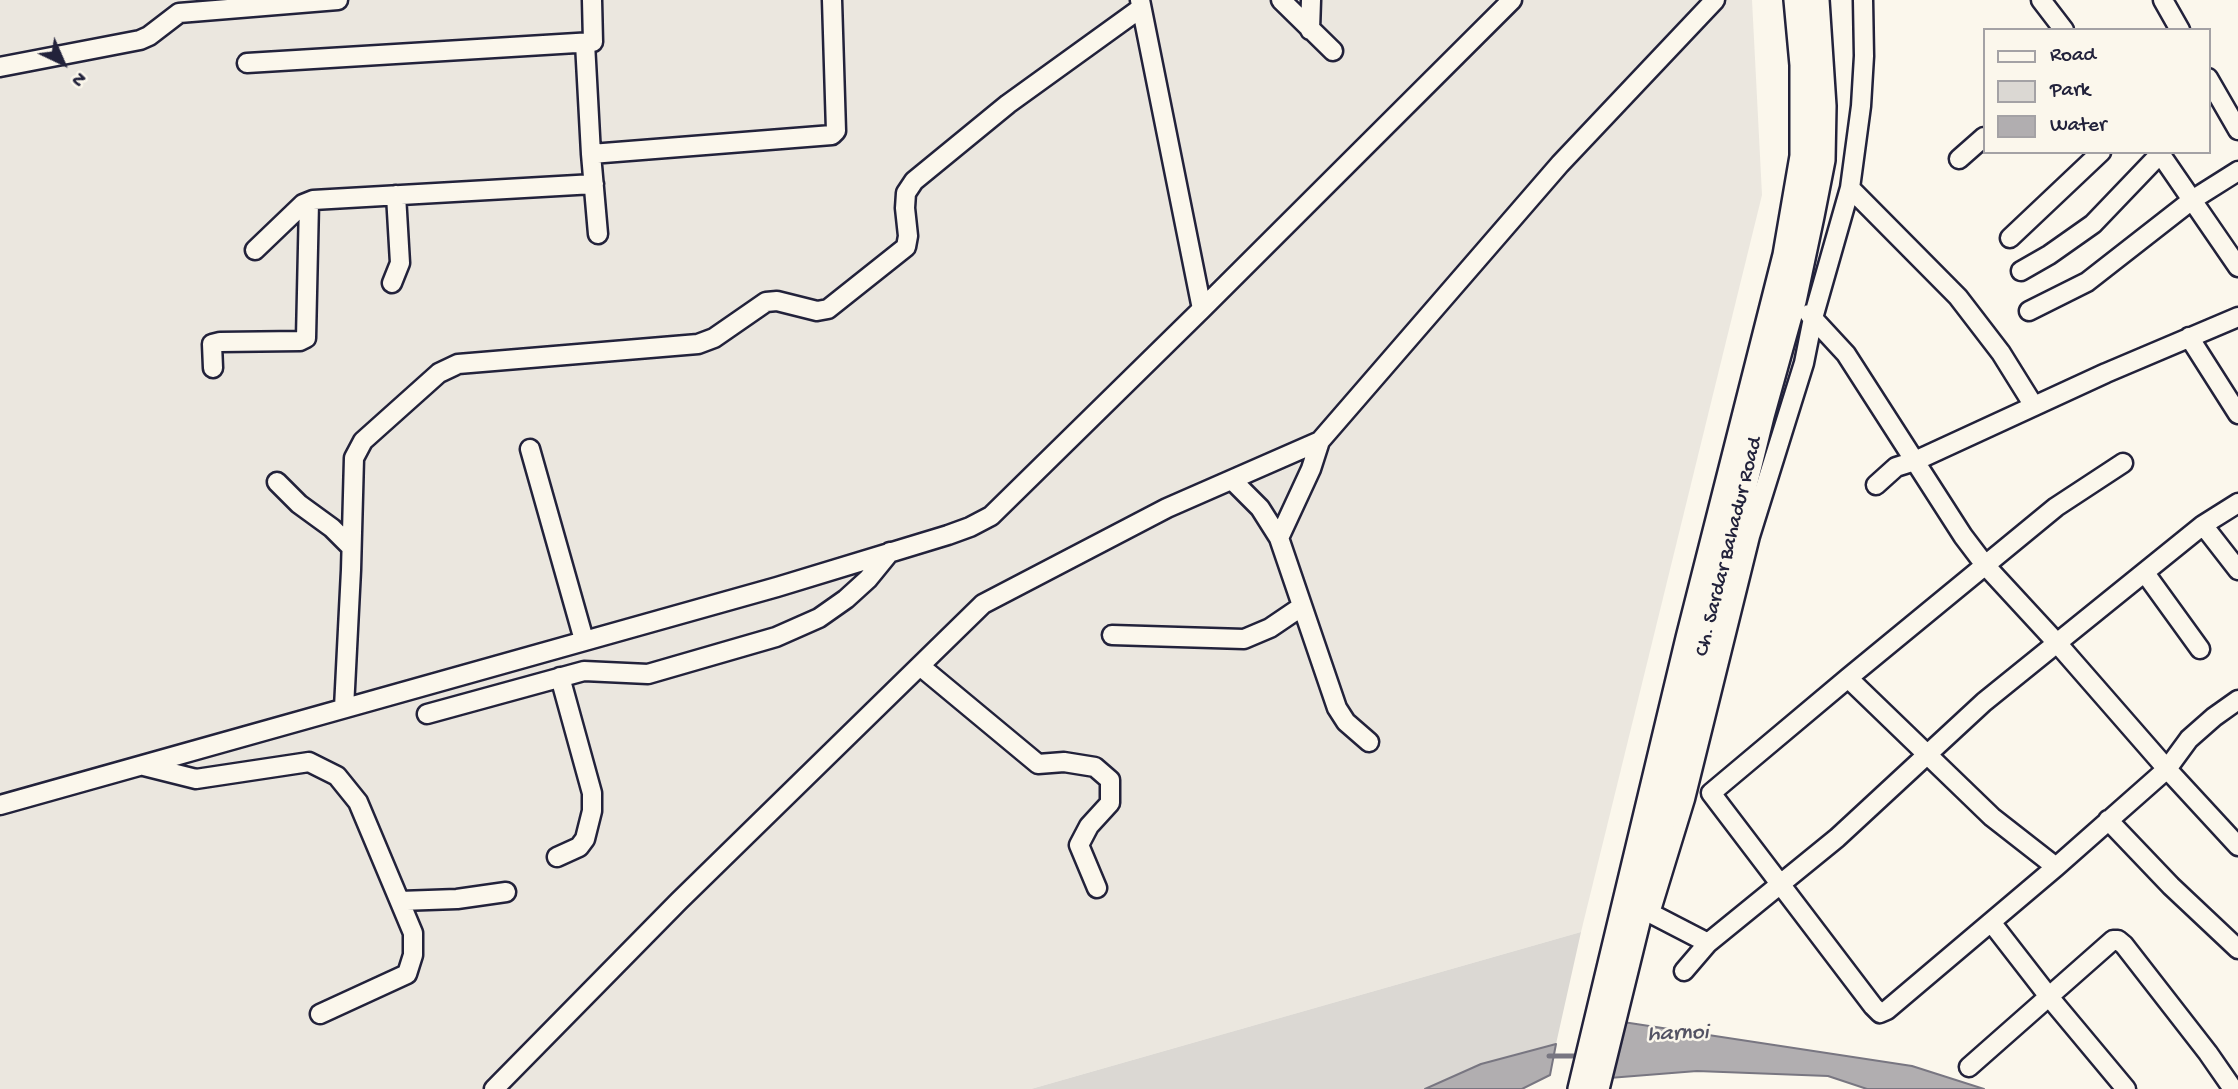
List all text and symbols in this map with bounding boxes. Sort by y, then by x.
north arrow [28,28,98,98]
legend [1982,28,2210,154]
text: Road [2050,44,2096,69]
text: N [65,66,90,91]
text: Park [2050,79,2090,104]
text: Water [2050,114,2106,139]
street label: Ch. Sardar Bahadur Road [1691,435,1769,659]
water label: harnoi [1647,1020,1709,1050]

